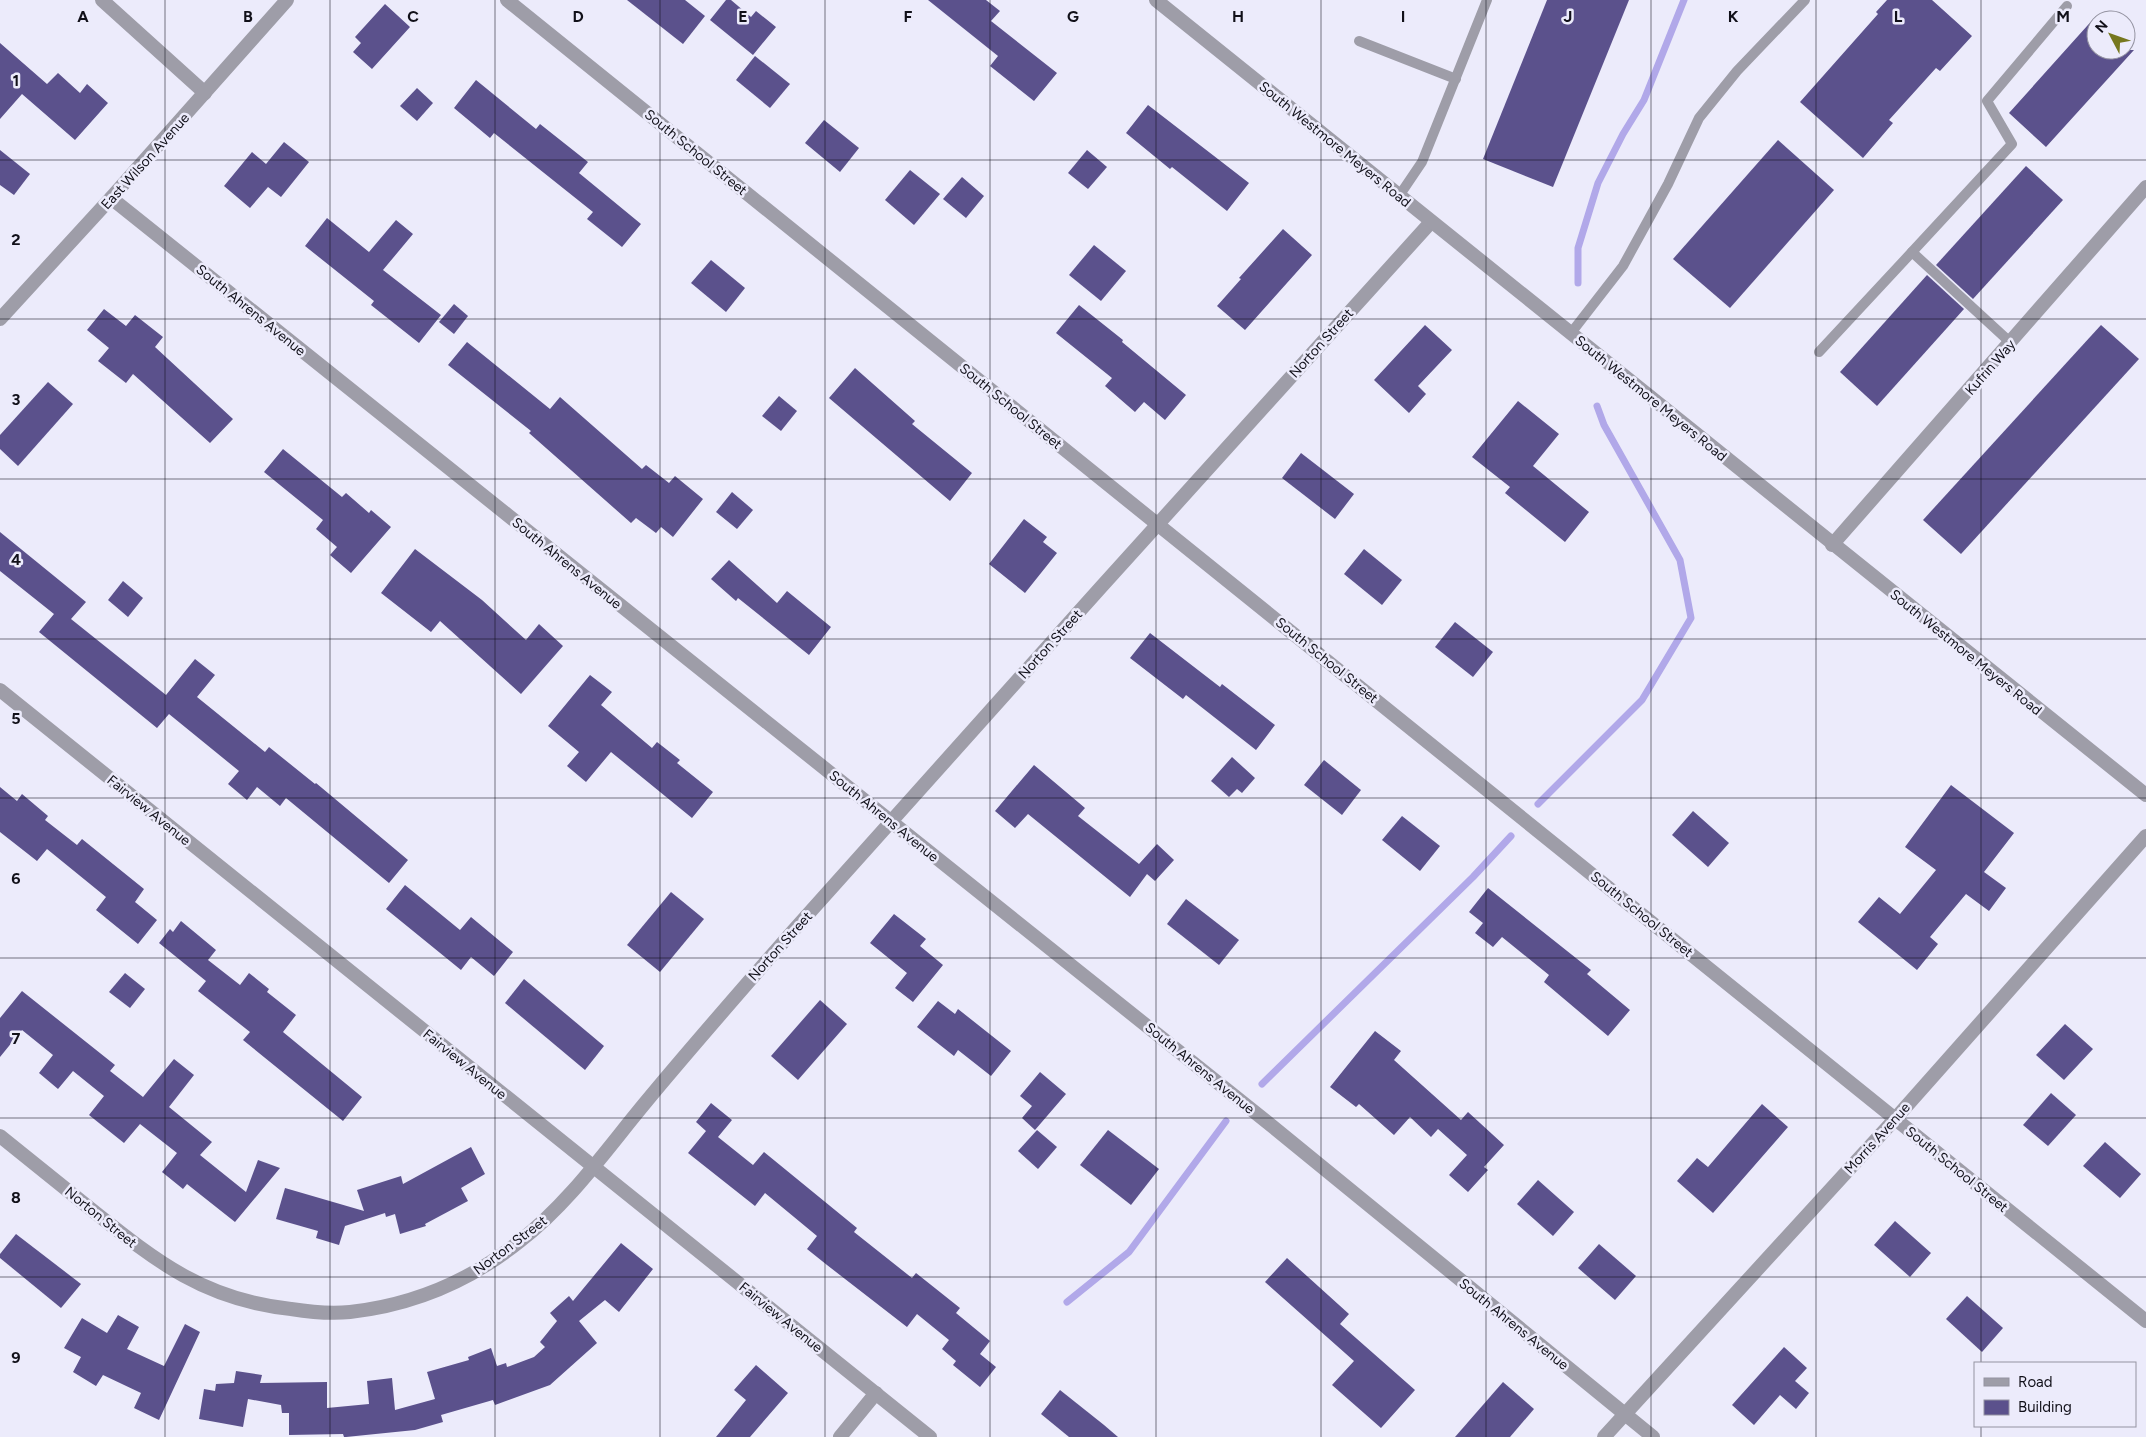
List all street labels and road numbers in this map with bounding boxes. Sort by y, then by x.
street label: South Westmore Meyers Road [1255,78,1414,211]
street label: South School Street [641,106,750,199]
street label: East Wilson Avenue [98,109,193,213]
street label: South Ahrens Avenue [193,261,309,360]
street label: Norton Street [1286,305,1357,382]
street label: South Westmore Meyers Road [1571,332,1730,465]
street label: Kufrin Way [1962,336,2020,399]
street label: South School Street [956,360,1065,453]
street label: South Ahrens Avenue [509,514,625,613]
street label: South Westmore Meyers Road [1886,586,2045,719]
street label: Norton Street [1015,606,1086,683]
street label: South School Street [1272,614,1381,707]
street label: South Ahrens Avenue [826,767,942,866]
street label: Fairview Avenue [104,772,194,849]
street label: South School Street [1587,868,1696,961]
street label: Norton Street [745,908,816,985]
street label: South Ahrens Avenue [1142,1019,1258,1118]
street label: Fairview Avenue [420,1026,510,1103]
street label: Morris Avenue [1841,1099,1914,1177]
street label: South School Street [1902,1123,2011,1216]
street label: Norton Street [61,1183,140,1252]
street label: Norton Street [470,1212,550,1279]
street label: South Ahrens Avenue [1456,1275,1572,1374]
street label: Fairview Avenue [736,1279,826,1356]

